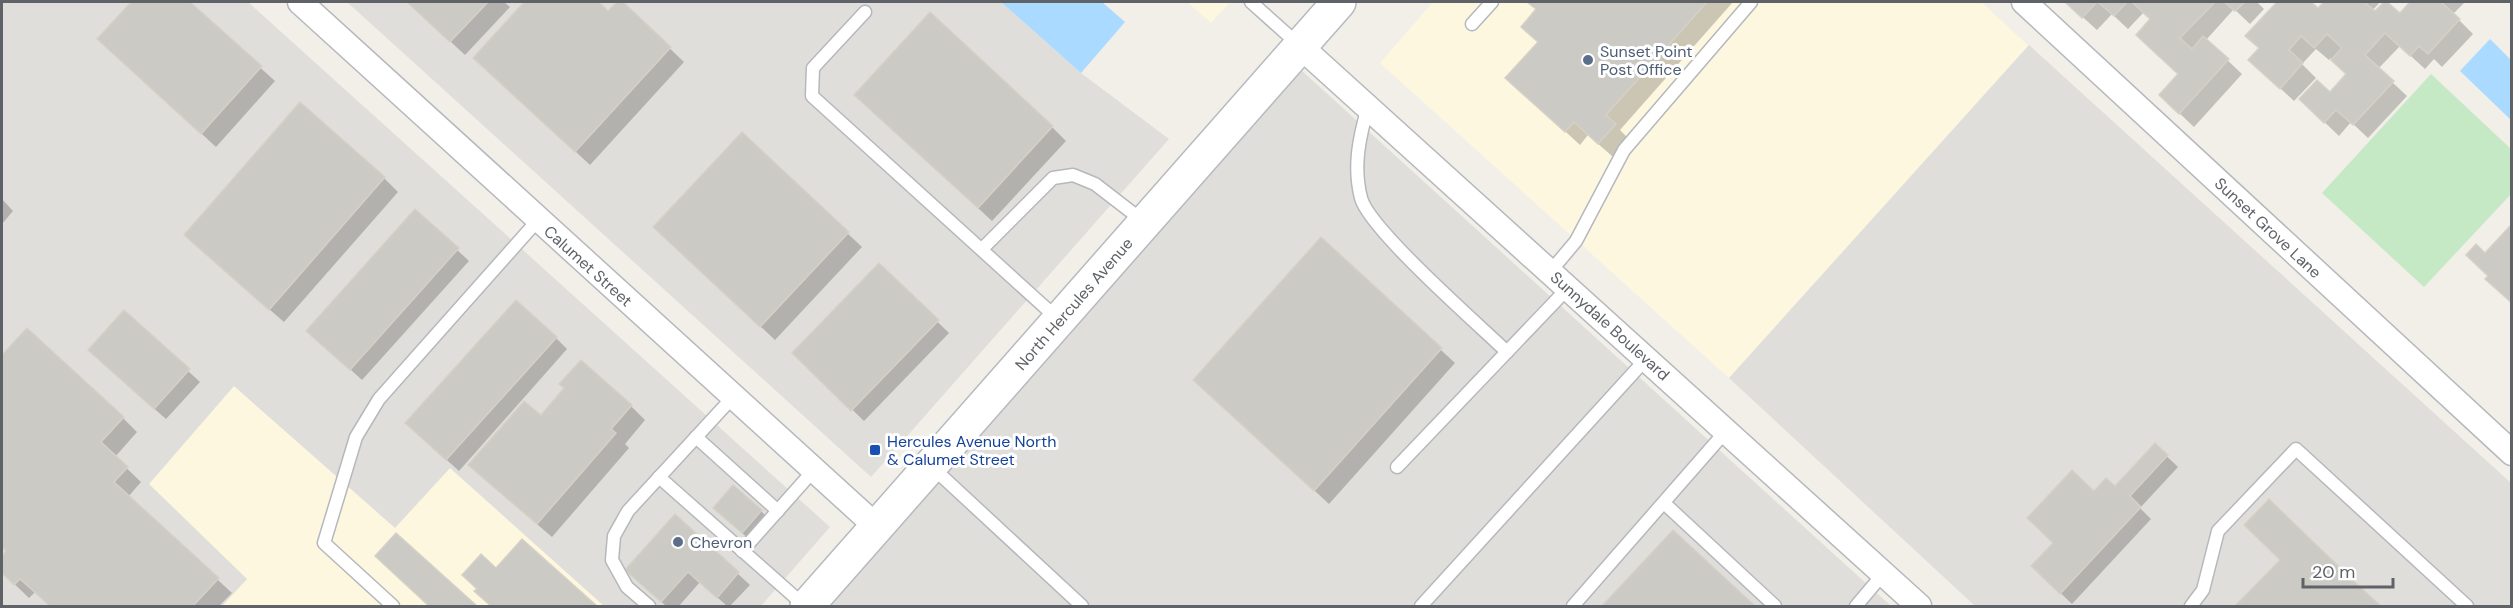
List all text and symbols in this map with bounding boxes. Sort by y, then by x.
place label: Sunset Point Post Office [1600,41,1693,80]
marker: Sunset Point Post Office [1581,53,1595,67]
street label: Sunset Grove Lane [2210,173,2326,283]
street label: Calumet Street [539,221,637,311]
street label: North Hercules Avenue [1010,233,1138,375]
street label: Sunnydale Boulevard [1546,267,1674,385]
place label: Hercules Avenue North & Calumet Street [887,431,1056,470]
marker: Hercules Avenue North & Calumet Street [868,443,882,457]
place label: Chevron [690,532,752,553]
marker: Chevron [671,535,685,549]
scale bar [2303,551,2393,589]
text: 20 m [2312,560,2355,584]

